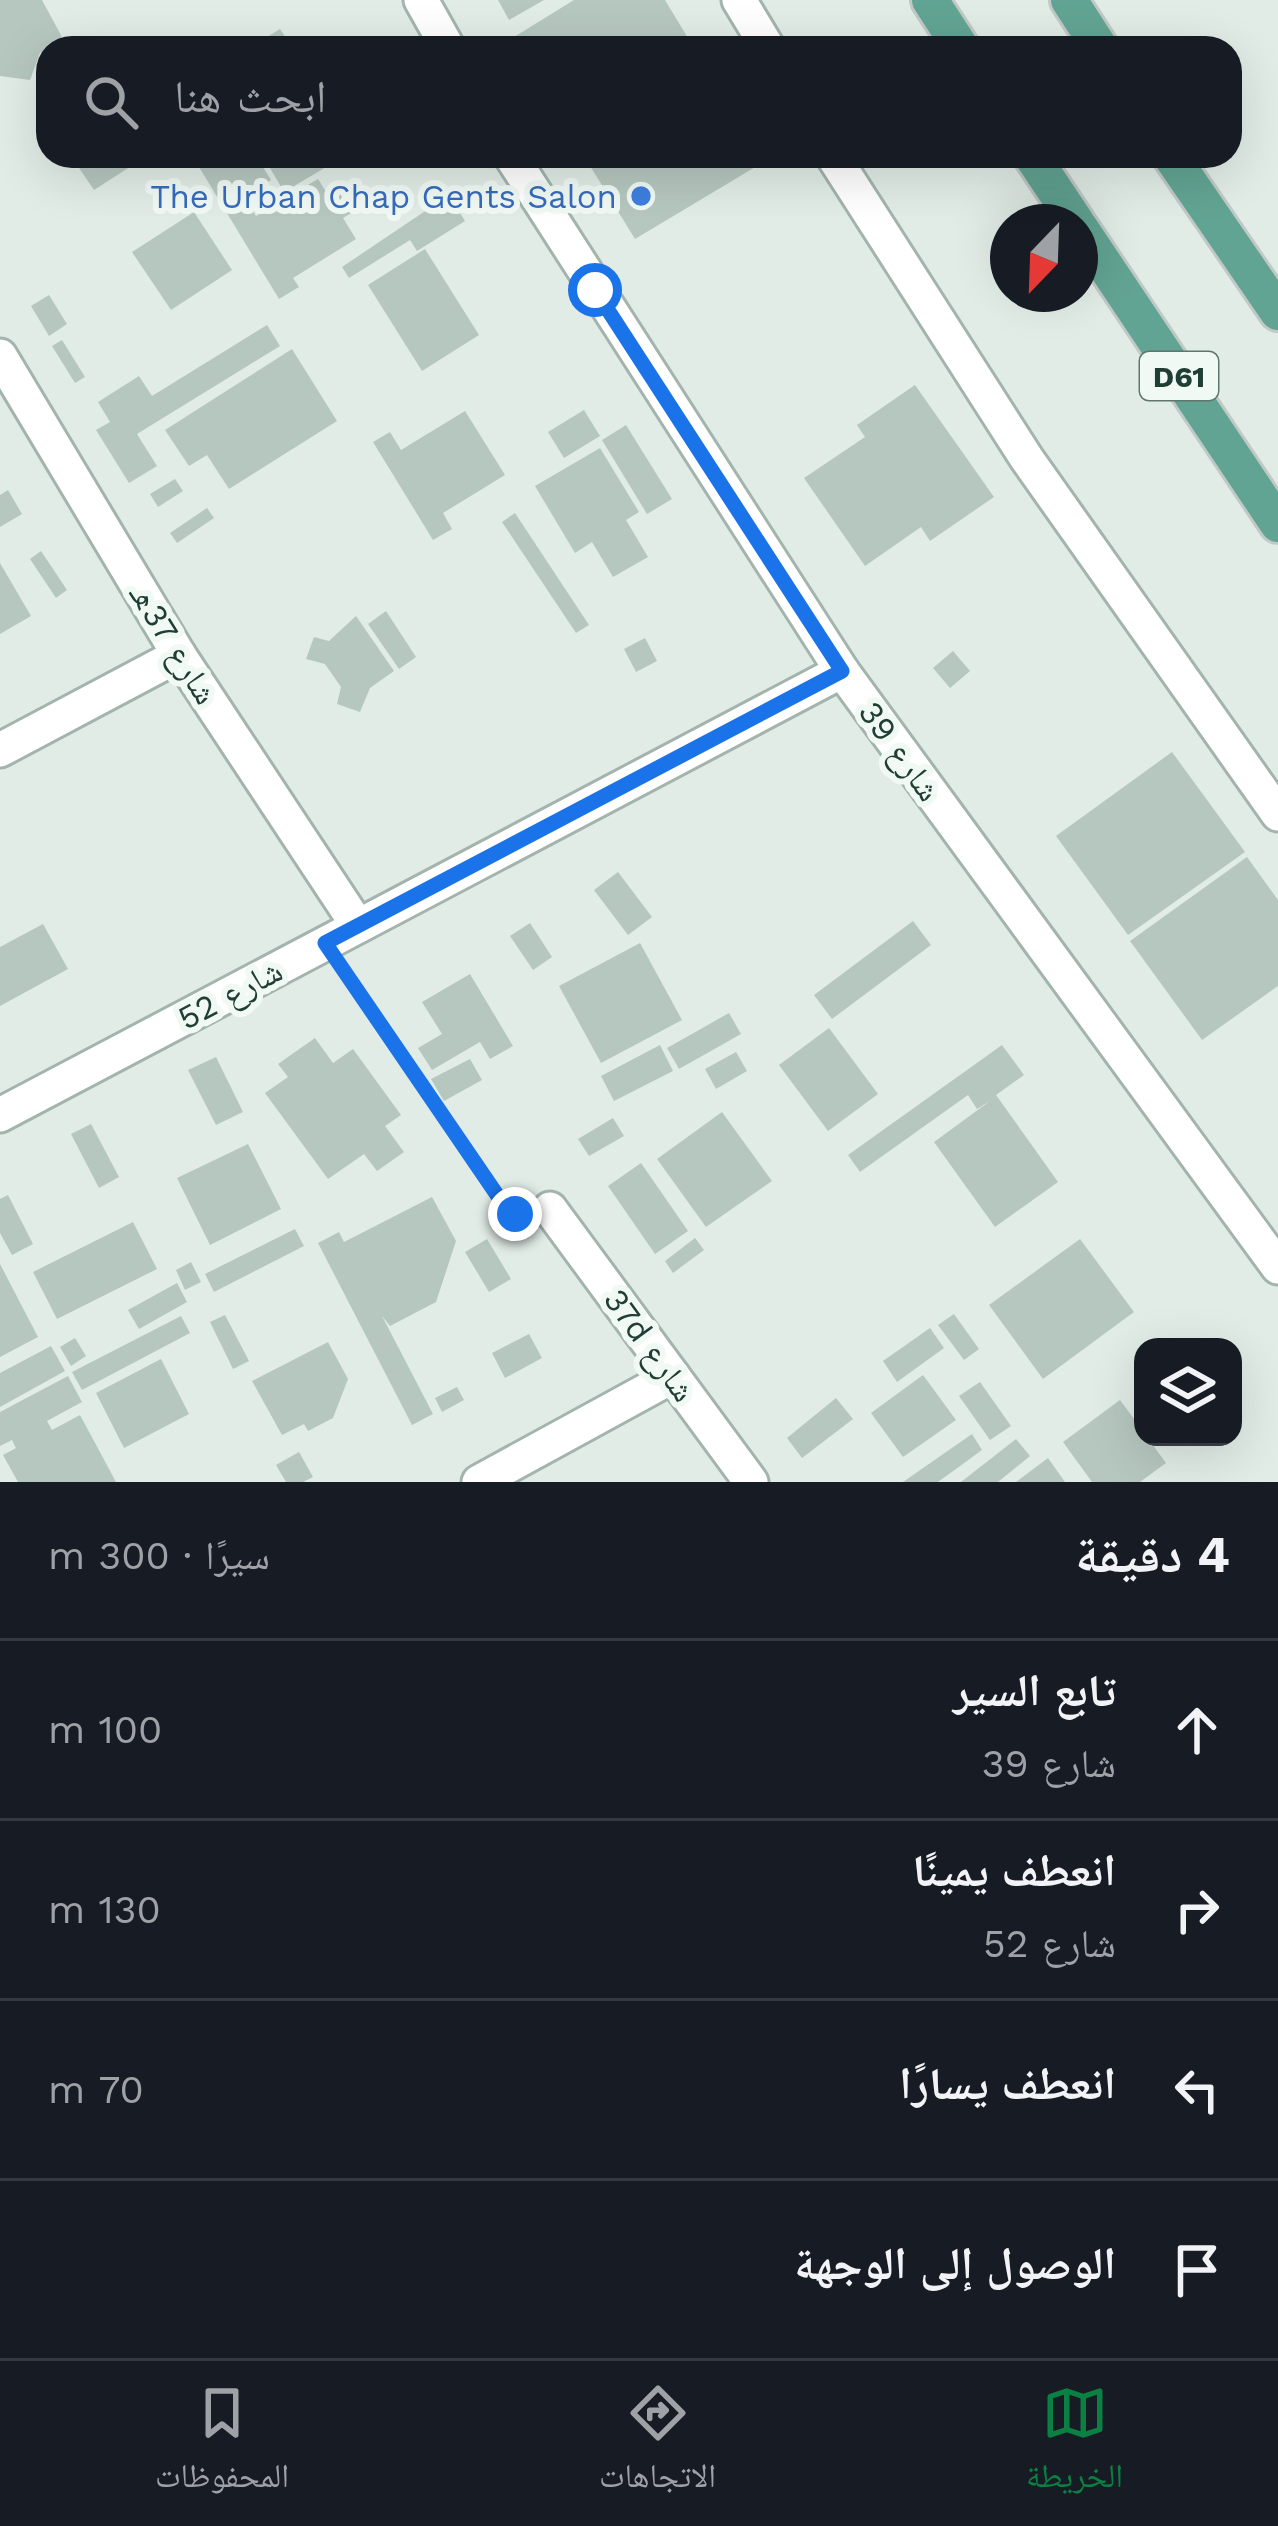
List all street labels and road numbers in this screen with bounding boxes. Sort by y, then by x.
road number: D61 [1140,352,1218,400]
street label: شارع 37هـ [121,576,226,712]
street label: شارع 39 [850,694,949,809]
street label: شارع 52 [171,950,289,1038]
street label: 37d شارع [595,1281,704,1410]

